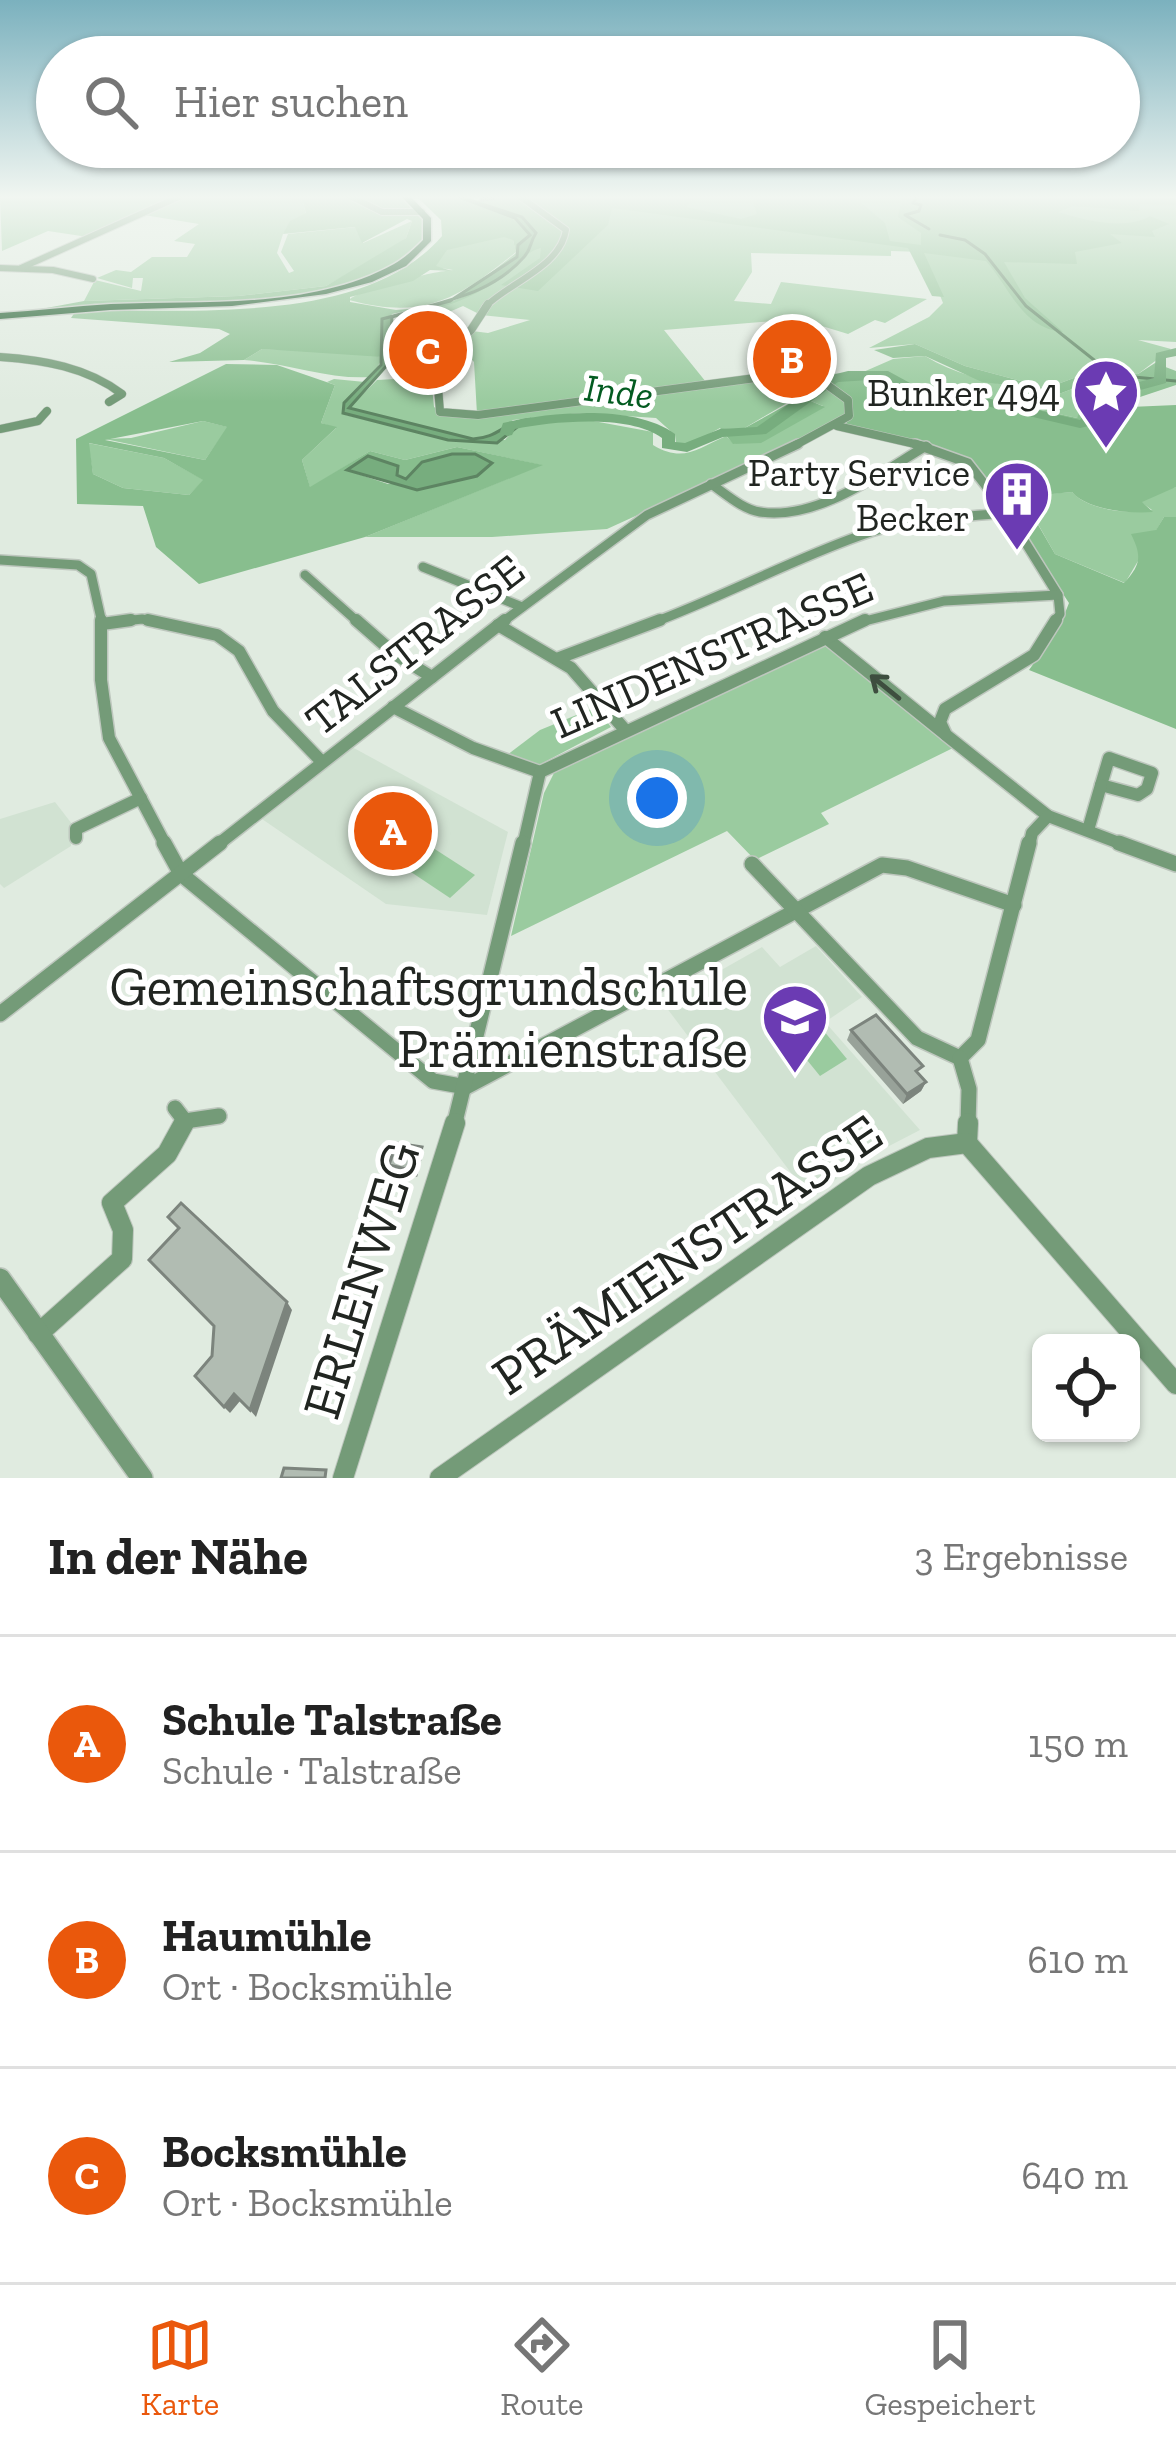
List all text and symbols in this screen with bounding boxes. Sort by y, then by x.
search box [36,36,1140,168]
icon: search [78,69,144,135]
text: Hier suchen [174,75,408,129]
pin: C [389,305,467,395]
pin: B [753,314,831,404]
place icon: Bunker 494 [1071,357,1141,451]
water label: Inde [582,363,656,419]
place label: Bunker 494 [867,369,1060,416]
place label: Party Service Becker [748,449,970,541]
building icon: Party Service Becker [982,459,1052,553]
street label: TALSTRASSE [295,543,535,747]
street label: LINDENSTRASSE [543,560,881,750]
one-way arrow [870,674,901,701]
your location [627,768,687,828]
pin: A [354,786,432,876]
place label: Gemeinschaftsgrundschule Prämienstraße [109,954,748,1081]
school or university icon: Gemeinschaftsgrundschule Prämienstraße [760,982,830,1076]
street label: PRÄMIENSTRASSE [480,1100,894,1408]
street label: ERLENWEG [288,1134,434,1426]
map controls [1032,1334,1140,1442]
button: locate [1032,1334,1140,1442]
text: In der Nähe [48,1526,308,1587]
text: 3 Ergebnisse [914,1533,1128,1580]
text: Schule Talstraße [162,1693,502,1747]
text: A [74,1720,100,1767]
text: 150 m [1028,1720,1128,1767]
text: Schule · Talstraße [162,1747,462,1794]
text: Haumühle [162,1909,371,1963]
text: B [75,1936,99,1983]
text: 610 m [1027,1936,1128,1983]
text: Ort · Bocksmühle [162,1963,453,2010]
text: Bocksmühle [162,2125,407,2179]
text: C [74,2152,100,2199]
text: 640 m [1021,2152,1128,2199]
text: Ort · Bocksmühle [162,2179,453,2226]
tab: Karte [141,2312,219,2423]
tab: Route [500,2312,583,2423]
tab: Gespeichert [864,2312,1035,2423]

